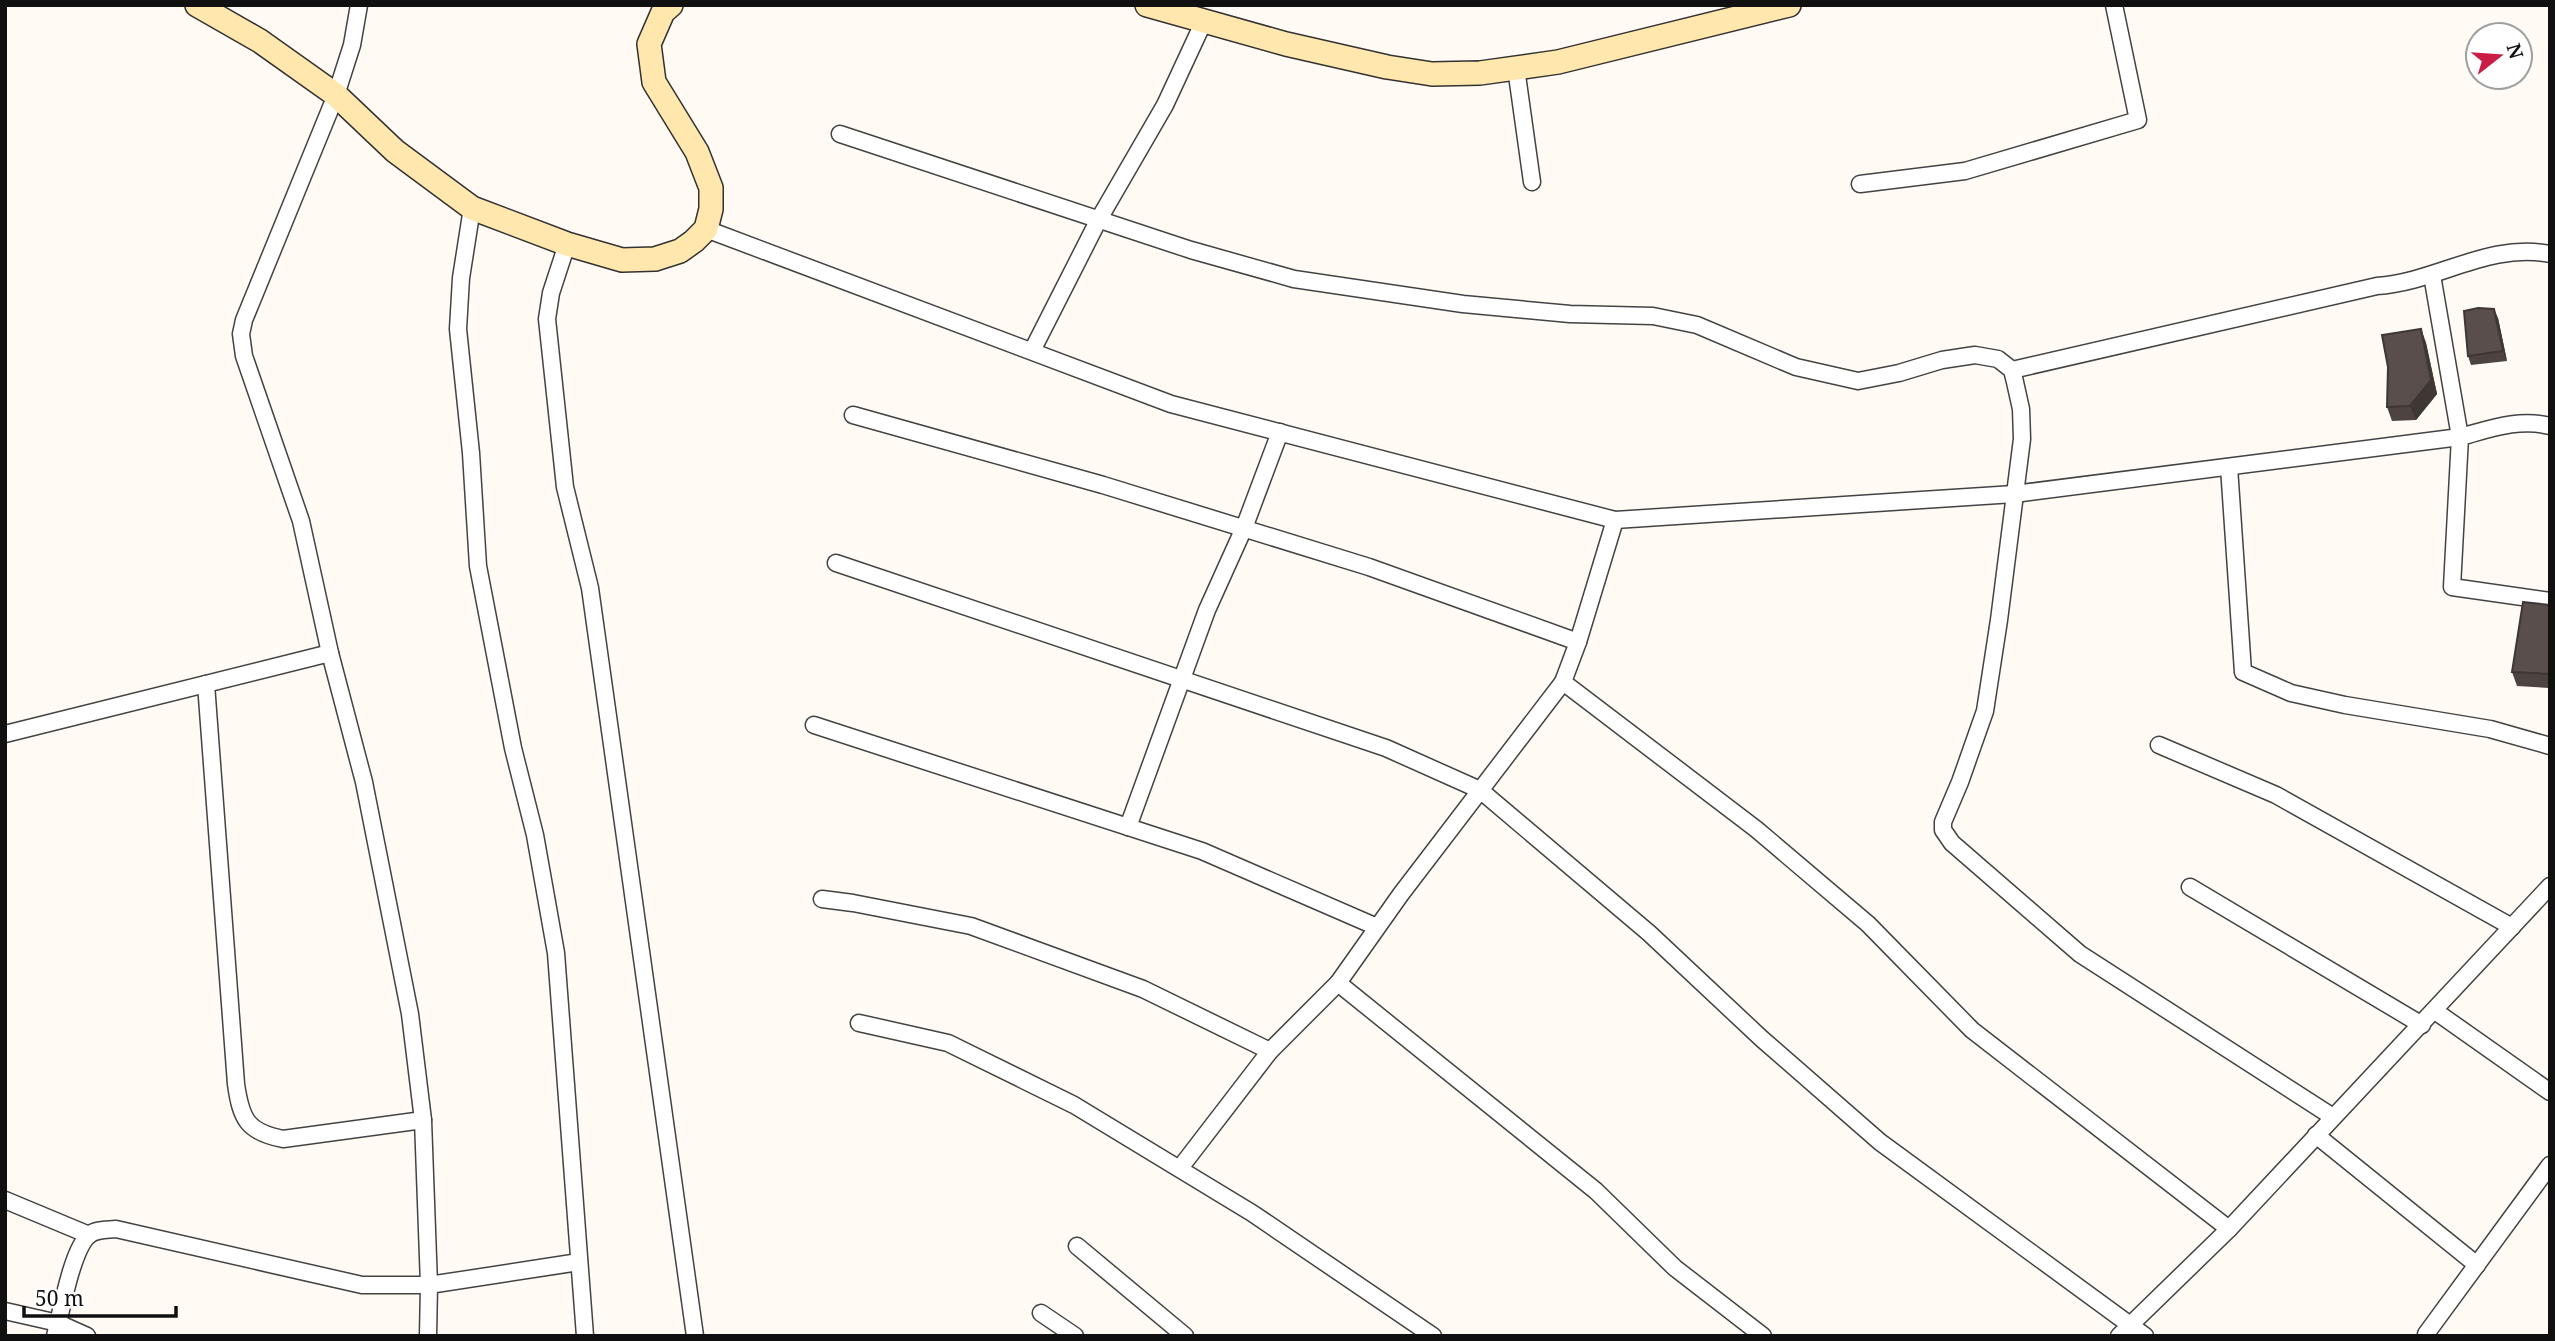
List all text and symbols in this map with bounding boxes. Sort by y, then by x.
north arrow [2464,21,2534,91]
text: N [2501,40,2530,62]
scale bar [24,1274,177,1318]
text: 50 m [35,1284,84,1312]

